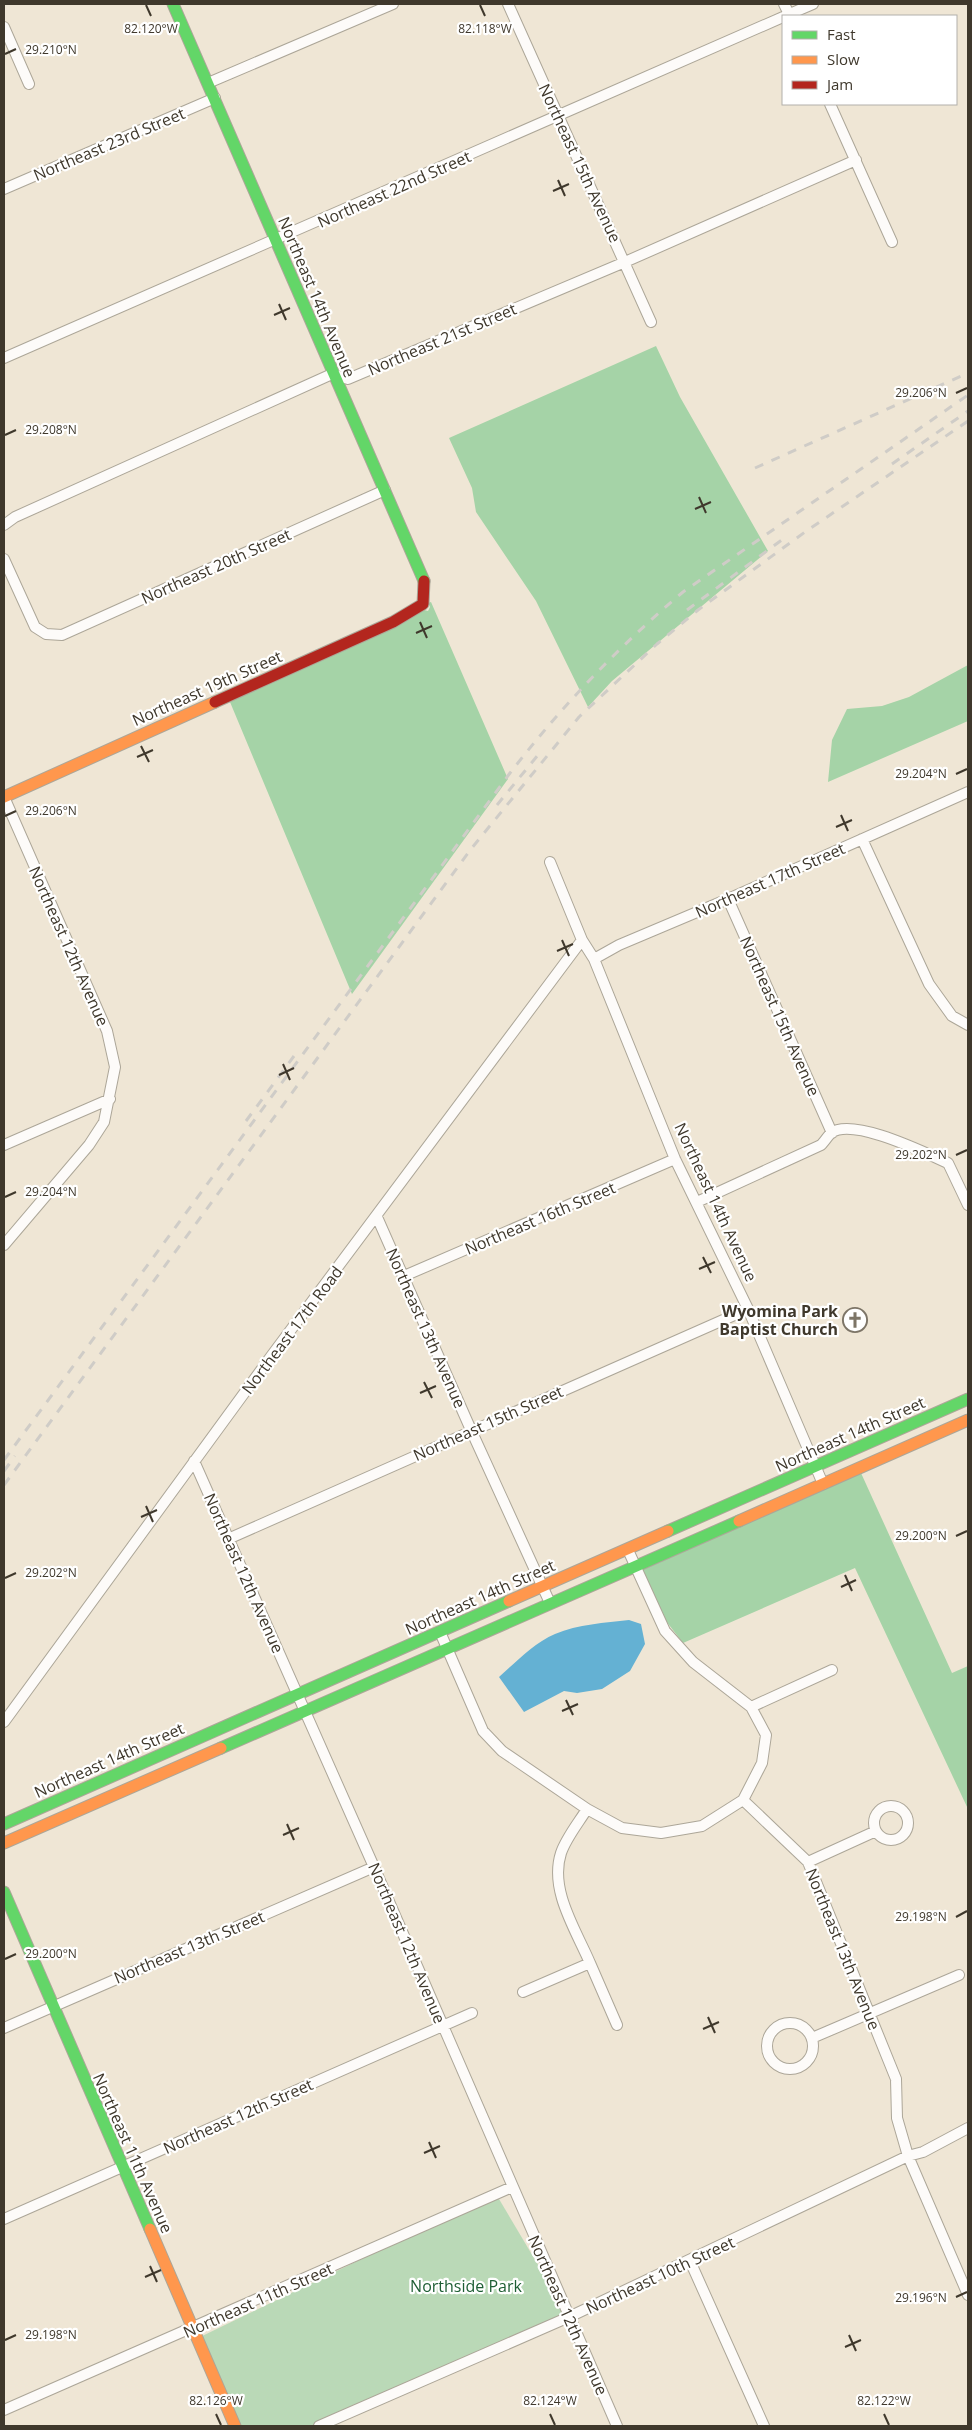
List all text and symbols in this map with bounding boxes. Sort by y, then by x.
legend [782,15,957,105]
text: 82.120°W [124,20,178,37]
text: 82.118°W [458,20,512,37]
text: Fast [827,24,856,44]
text: 29.210°N [25,41,77,58]
text: Slow [827,49,860,69]
text: Jam [825,74,853,94]
street label: Northeast 15th Avenue [534,80,626,246]
street label: Northeast 23rd Street [30,102,188,186]
street label: Northeast 22nd Street [314,145,474,233]
street label: Northeast 14th Avenue [273,213,361,381]
street label: Northeast 21st Street [364,298,520,380]
text: 29.206°N [895,384,947,401]
text: 29.208°N [25,421,77,438]
street label: Northeast 20th Street [138,523,295,609]
street label: Northeast 19th Street [129,645,286,731]
text: 29.204°N [895,765,947,782]
text: 29.206°N [25,802,77,819]
street label: Northeast 17th Street [692,837,849,923]
street label: Northeast 12th Avenue [24,863,114,1029]
street label: Northeast 15th Avenue [735,933,825,1099]
street label: Northeast 14th Avenue [670,1119,762,1285]
text: 29.202°N [895,1146,947,1163]
street label: Northeast 16th Street [461,1176,619,1260]
text: 29.204°N [25,1183,77,1200]
street label: Northeast 13th Avenue [381,1245,471,1411]
street label: Northeast 17th Road [237,1261,347,1399]
place label: Wyomina Park Baptist Church [719,1300,838,1340]
church icon: Wyomina Park Baptist Church [842,1307,868,1333]
street label: Northeast 15th Street [410,1380,567,1466]
street label: Northeast 14th Street [772,1391,929,1477]
street label: Northeast 12th Avenue [199,1490,289,1656]
text: 29.200°N [895,1527,947,1544]
street label: Northeast 14th Street [402,1554,559,1640]
text: 29.202°N [25,1564,77,1581]
street label: Northeast 14th Street [31,1717,188,1803]
street label: Northeast 12th Avenue [363,1859,451,2027]
street label: Northeast 13th Avenue [800,1865,886,2033]
street label: Northeast 13th Street [110,1905,268,1989]
text: 29.198°N [895,1908,947,1925]
text: 29.200°N [25,1945,77,1962]
street label: Northeast 11th Avenue [88,2070,178,2236]
street label: Northeast 12th Street [160,2073,317,2159]
street label: Northeast 10th Street [582,2231,738,2319]
street label: Northeast 12th Avenue [523,2232,613,2398]
street label: Northeast 11th Street [180,2257,337,2343]
park label: Northside Park [410,2275,522,2297]
text: 29.196°N [895,2289,947,2306]
text: 29.198°N [25,2326,77,2343]
text: 82.126°W [189,2392,243,2409]
text: 82.124°W [523,2392,577,2409]
text: 82.122°W [857,2392,911,2409]

